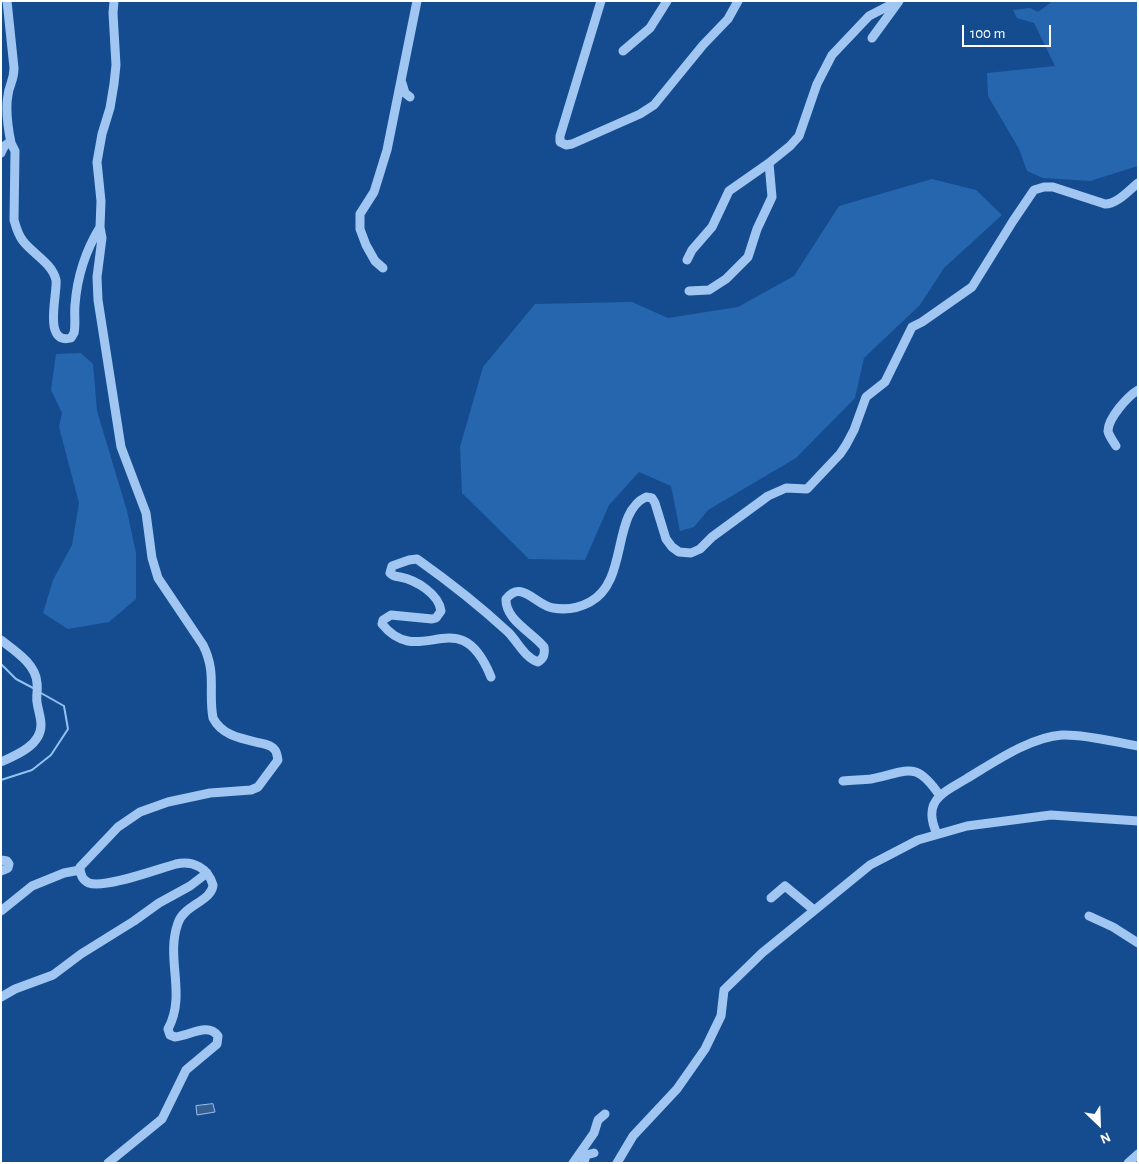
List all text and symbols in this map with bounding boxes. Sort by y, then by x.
scale bar [964,15,1053,47]
text: 100 m [970,26,1005,41]
north arrow [1074,1099,1124,1149]
text: N [1098,1129,1112,1146]

